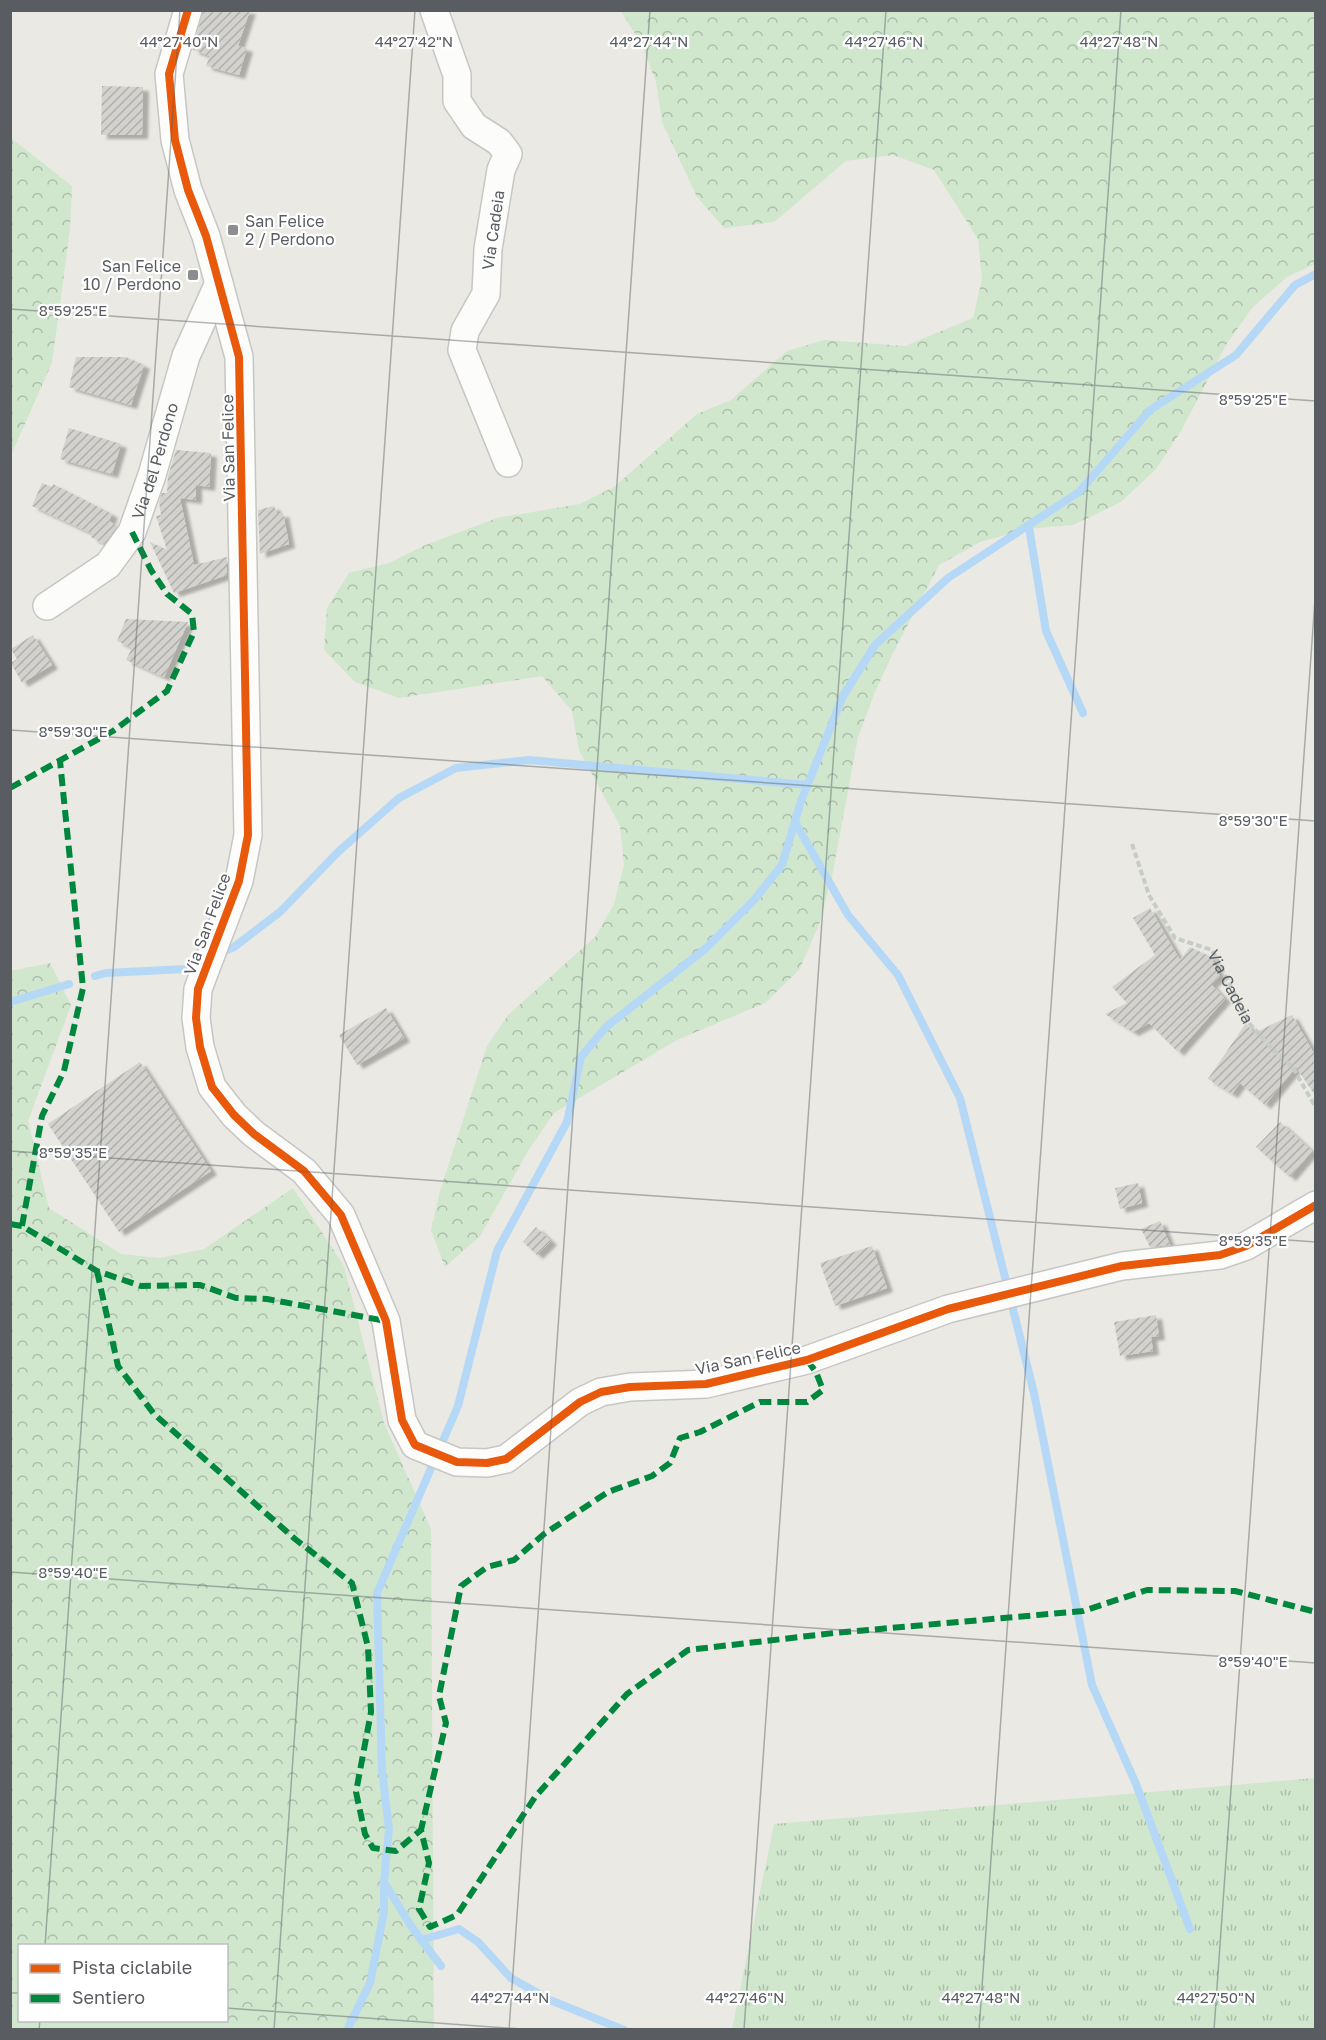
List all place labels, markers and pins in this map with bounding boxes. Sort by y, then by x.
place label: San Felice 2 / Perdono [245,211,335,249]
marker: San Felice 2 / Perdono [226,223,240,237]
place label: San Felice 10 / Perdono [83,256,181,294]
marker: San Felice 10 / Perdono [186,268,200,282]

